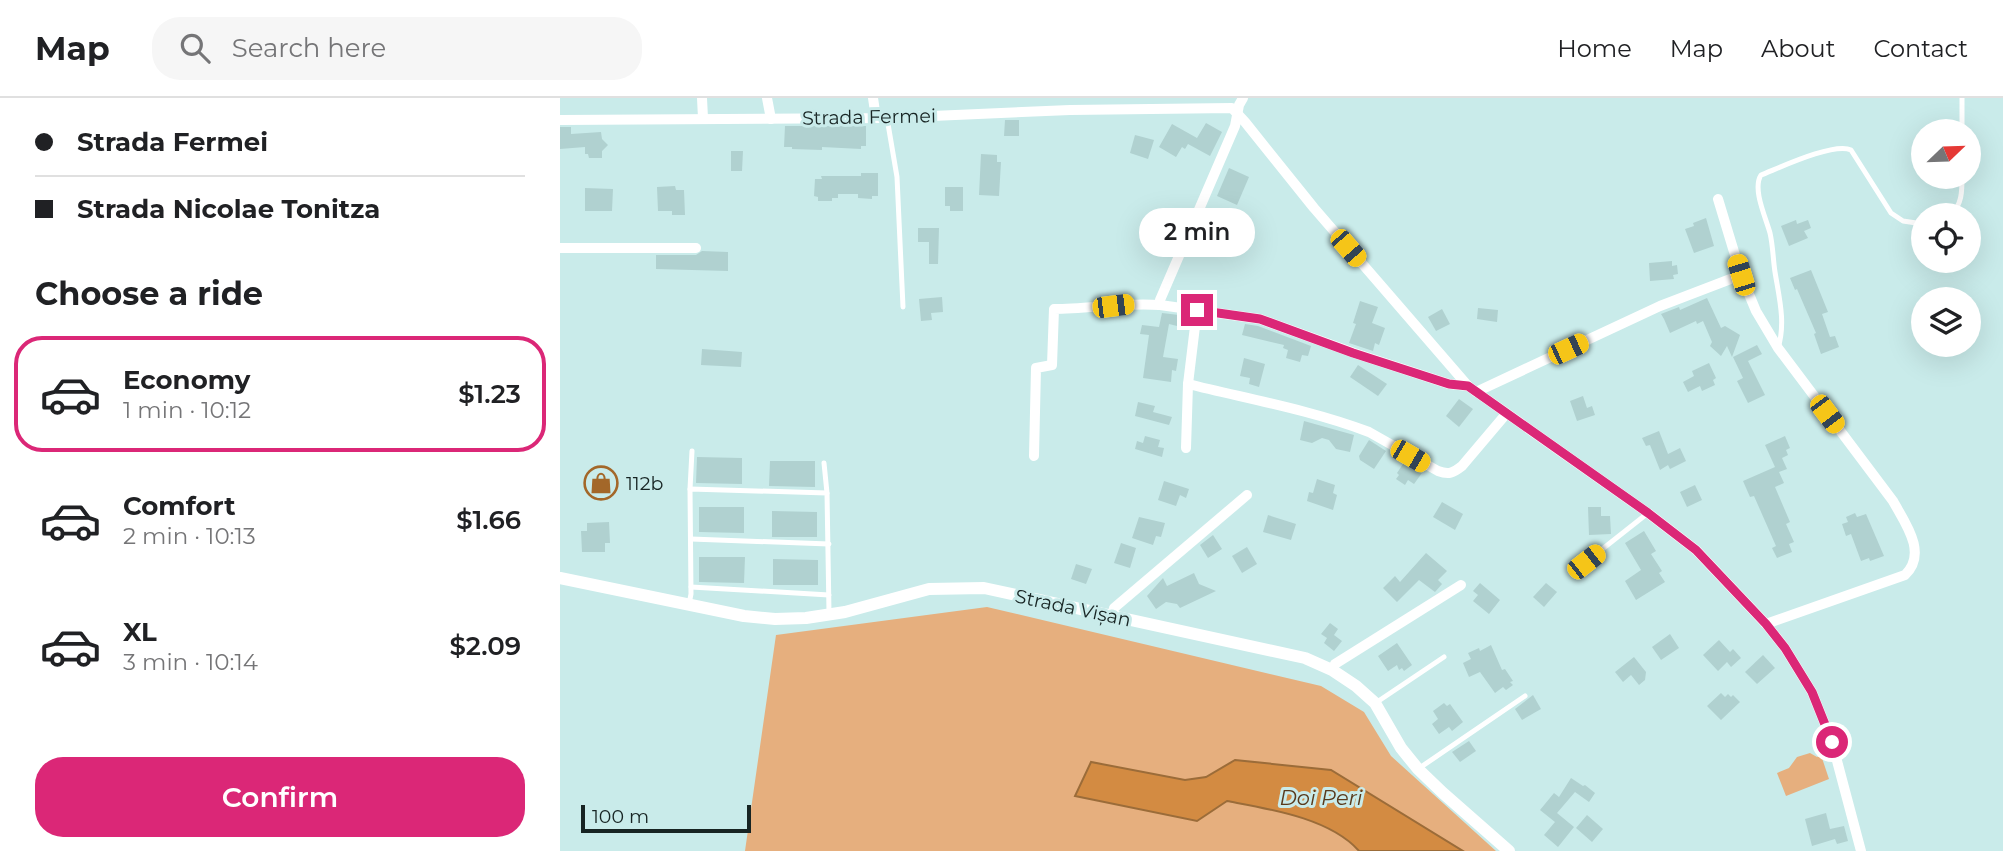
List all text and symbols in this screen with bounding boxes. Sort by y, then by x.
search box [152,17,642,80]
text: Map [35,28,110,68]
icon: search [176,29,214,67]
text: Search here [232,32,386,64]
text: Home [1557,34,1632,63]
text: Map [1670,34,1723,63]
text: About [1761,34,1835,63]
text: Contact [1873,34,1968,63]
street label: Strada Fermei [802,104,936,130]
north arrow [1911,119,1981,189]
map controls [1911,119,1981,357]
text: Strada Fermei [77,126,268,158]
text: Strada Nicolae Tonitza [77,193,380,225]
button: locate [1911,203,1981,273]
callout: 2 min [1139,208,1255,258]
text: 2 min [1164,218,1230,246]
car [1327,225,1370,271]
car [1725,252,1758,298]
text: Choose a ride [35,274,263,313]
button: layers [1911,287,1981,357]
car [1091,293,1136,319]
route end [1181,294,1213,326]
car [1545,331,1592,367]
icon: car [39,363,102,426]
text: Economy [123,364,250,396]
text: $1.23 [458,378,521,410]
car [1806,391,1849,437]
text: 1 min · 10:12 [123,396,251,424]
car [1387,436,1434,476]
shop icon: 112b [582,464,620,502]
place label: 112b [626,472,664,495]
icon: car [39,489,102,552]
text: Comfort [123,490,235,522]
text: $1.66 [456,504,521,536]
text: 2 min · 10:13 [123,522,256,550]
car [1563,541,1610,583]
street label: Strada Vișan [1013,584,1133,632]
icon: car [39,615,102,678]
text: XL [123,616,157,648]
text: $2.09 [449,630,521,662]
text: 3 min · 10:14 [123,648,258,676]
route start [1816,726,1848,758]
button: Confirm [35,757,525,837]
water label: Doi Peri [1279,785,1363,810]
scale bar [581,802,751,834]
text: 100 m [592,805,649,828]

